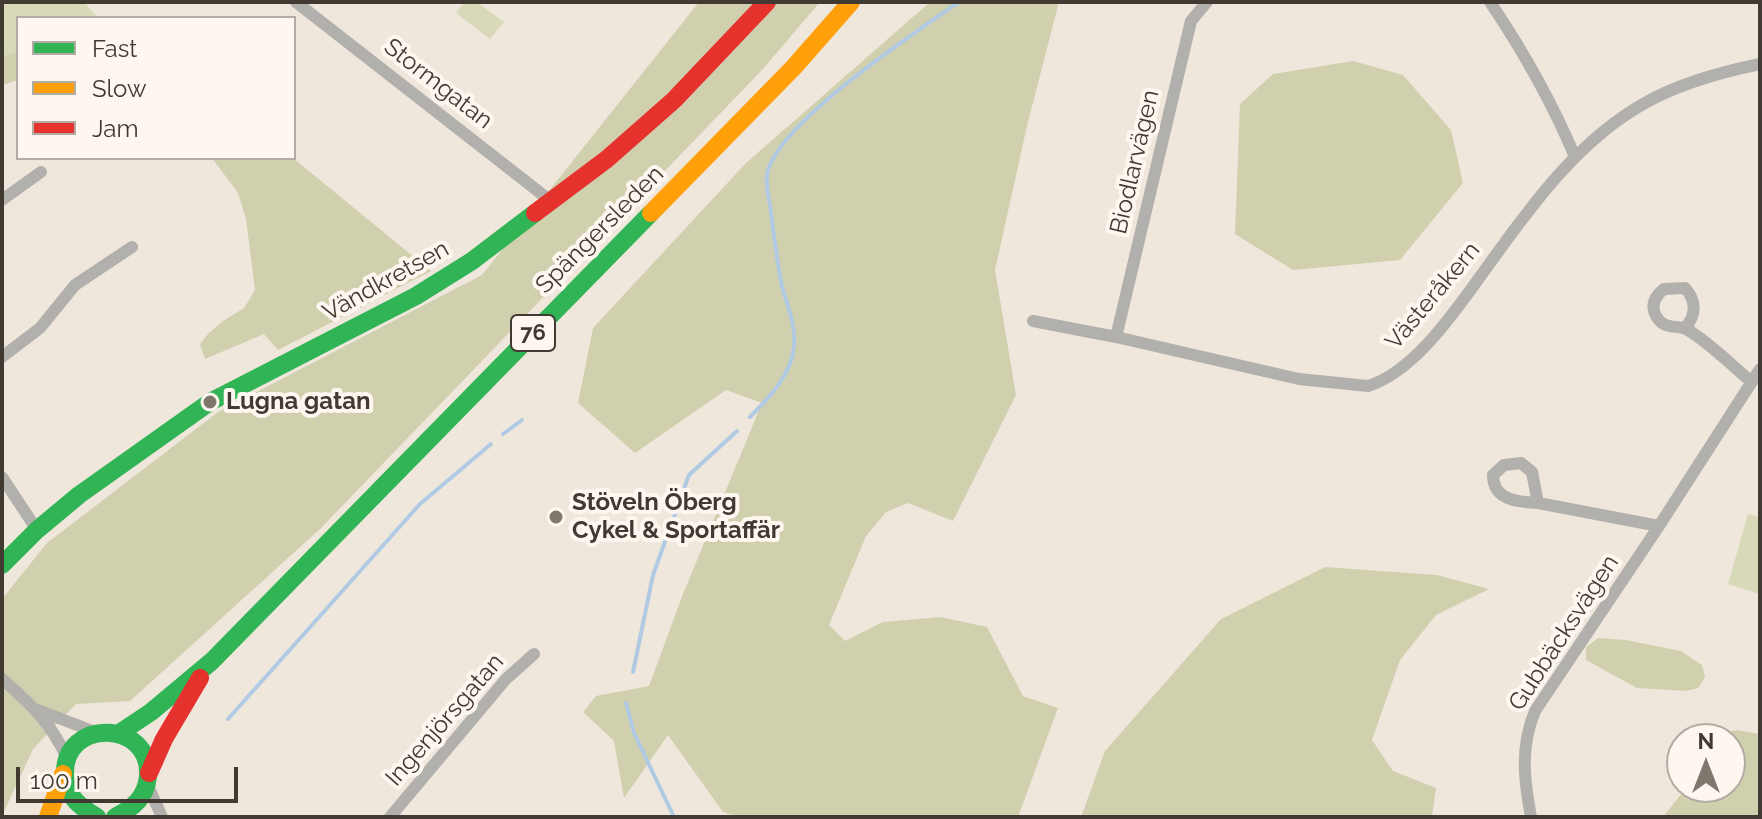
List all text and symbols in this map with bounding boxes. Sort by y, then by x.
legend [16,16,296,160]
street label: Stormgatan [378,33,498,135]
text: Fast [92,34,137,63]
text: Slow [92,74,146,103]
street label: Biodlarvägen [1104,87,1166,237]
text: Jam [92,114,138,143]
street label: Spängersleden [530,160,670,300]
street label: Vändkretsen [318,235,454,327]
street label: Västeråkern [1380,236,1486,356]
road number: 76 [511,315,555,351]
place label: Lugna gatan [226,388,370,416]
marker: Lugna gatan [201,393,219,411]
place label: Stöveln Öberg Cykel & Sportaffär [572,489,780,545]
marker: Stöveln Öberg Cykel & Sportaffär [547,508,565,526]
street label: Gubbäcksvägen [1503,550,1625,716]
street label: Ingenjörsgatan [380,648,510,792]
north arrow [1666,723,1746,803]
text: N [1698,728,1714,754]
scale bar [20,751,242,801]
text: 100 m [30,766,98,795]

